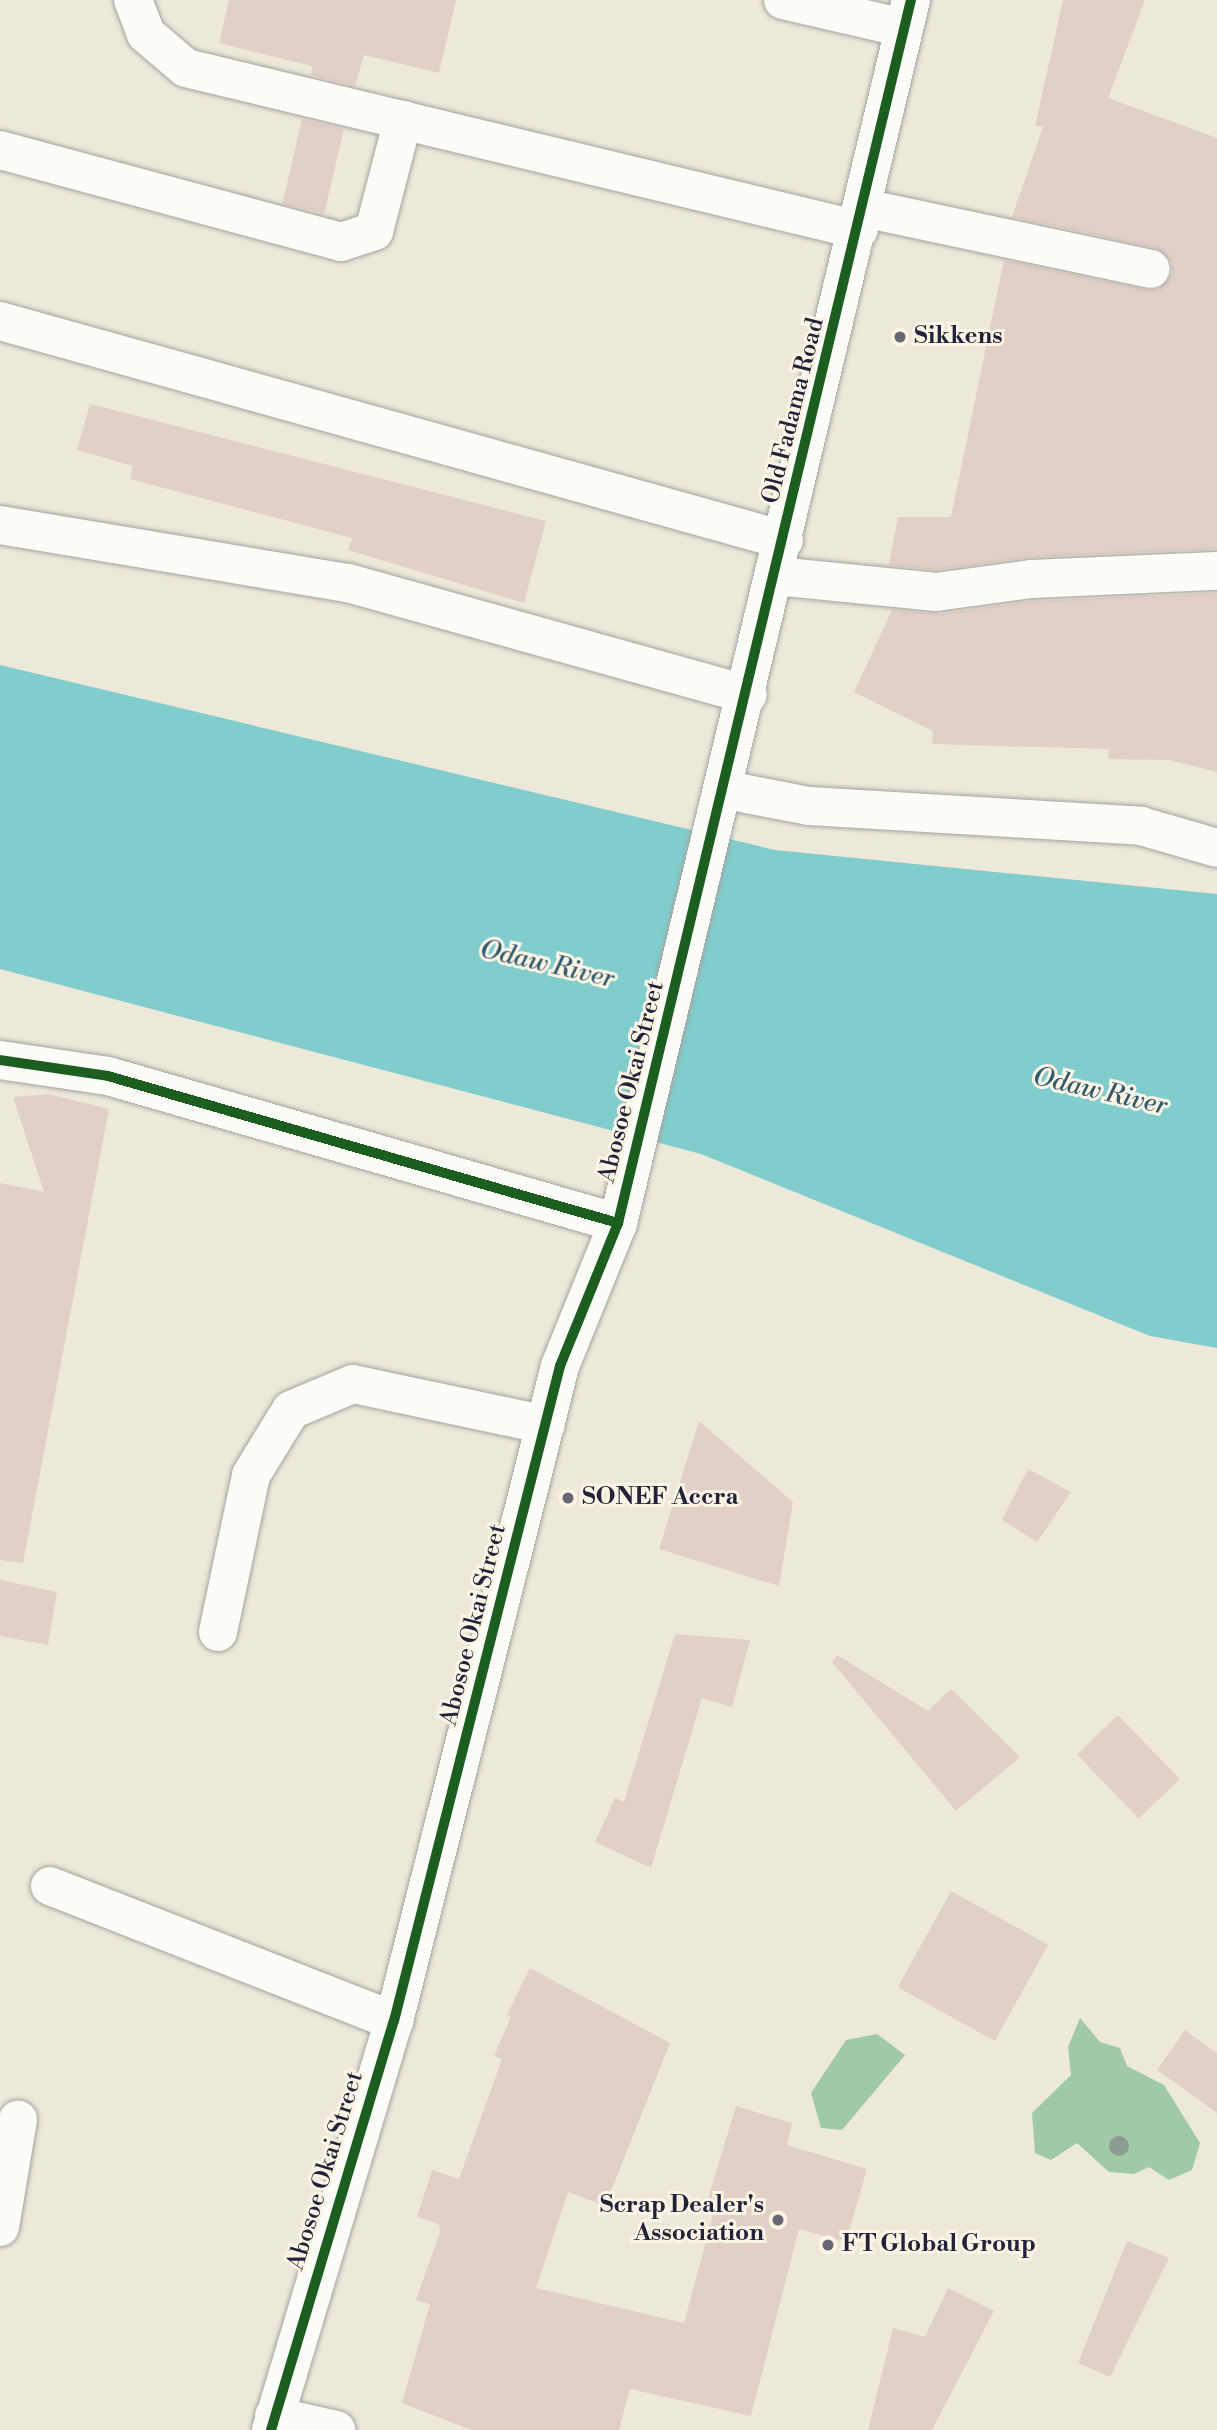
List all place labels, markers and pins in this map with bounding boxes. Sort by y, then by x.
place label: Sikkens [914,323,1003,351]
marker: Sikkens [892,329,908,345]
place label: SONEF Accra [582,1484,738,1512]
marker: SONEF Accra [560,1490,576,1506]
place label: Scrap Dealer's Association [600,2192,764,2248]
marker: Scrap Dealer's Association [770,2212,786,2228]
place label: FT Global Group [842,2231,1036,2259]
marker: FT Global Group [820,2237,836,2253]

